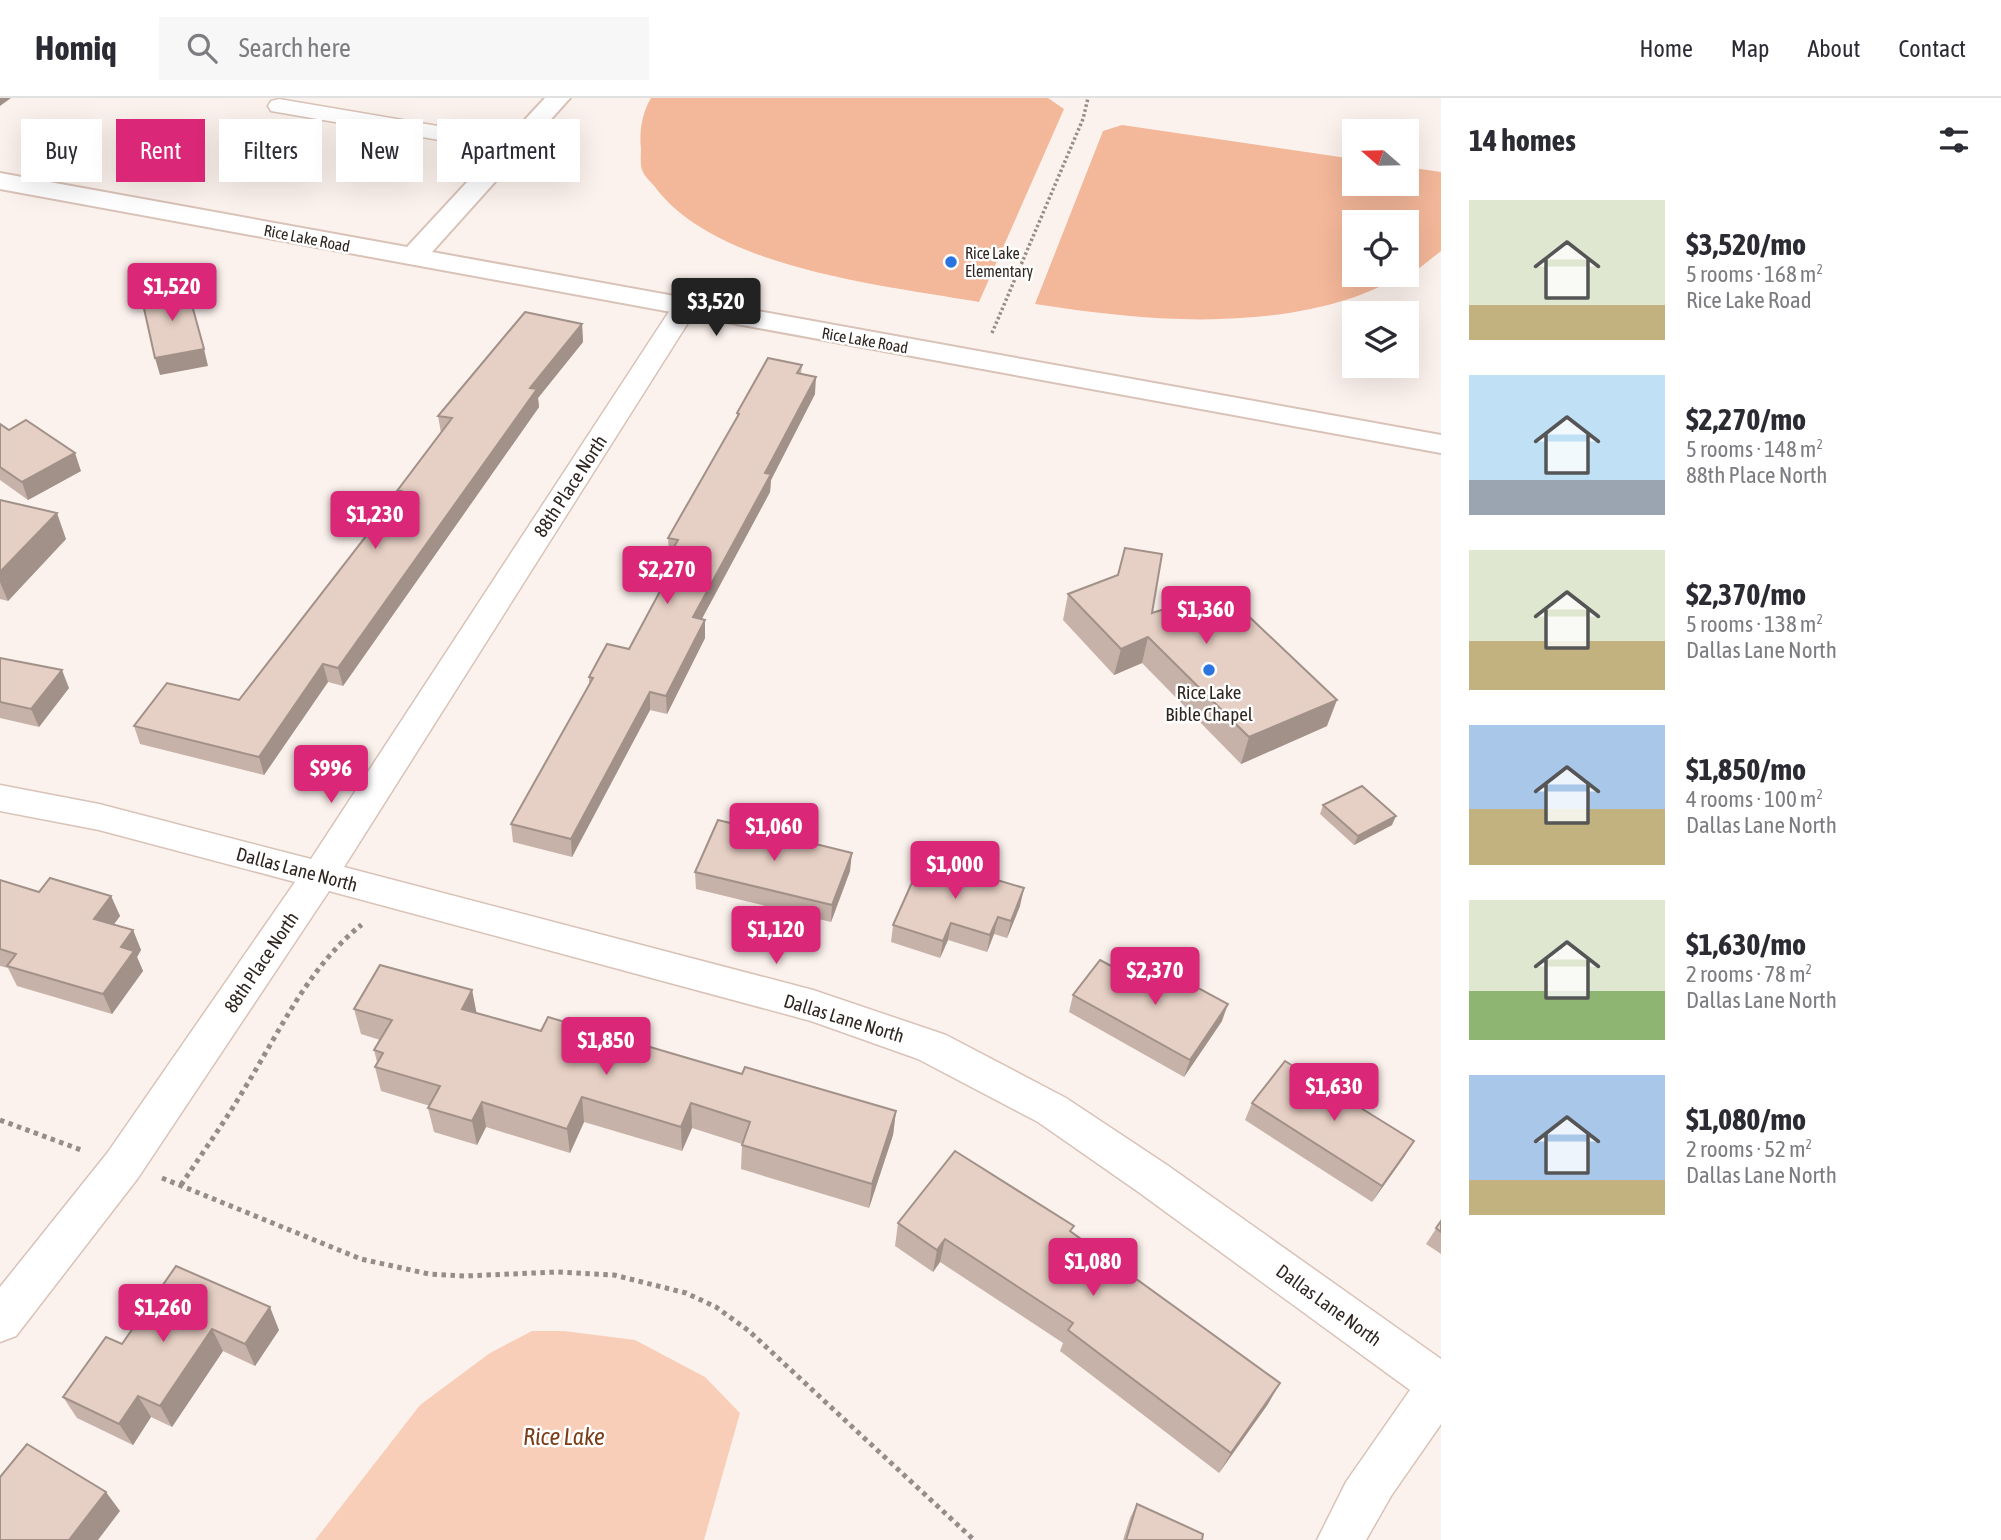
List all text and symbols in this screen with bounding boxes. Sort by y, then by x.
search box [159,17,649,80]
text: Homiq [35,29,117,67]
icon: search [183,29,221,67]
text: Search here [239,33,351,63]
text: Home [1639,35,1693,62]
text: Map [1731,35,1769,62]
text: About [1807,35,1860,62]
text: Contact [1898,35,1966,62]
chip: Buy [21,119,102,182]
chip: Rent [116,119,205,182]
chip: Filters [219,119,322,182]
chip: New [336,119,423,182]
chip: Apartment [437,119,580,182]
north arrow [1342,119,1419,196]
map controls [1342,119,1419,378]
icon: filters [1935,121,1973,159]
text: 14 homes [1469,123,1576,157]
button: locate [1342,210,1419,287]
street label: Rice Lake Road [262,221,352,255]
text: $3,520/mo [1686,227,1806,261]
icon: home [1525,228,1609,312]
place label: Rice Lake Elementary [965,244,1033,281]
marker: Rice Lake Elementary [943,254,959,270]
text: 5 rooms · 168 m² [1686,261,1823,287]
pin: $1,520 [115,264,229,323]
text: $1,520 [144,273,201,299]
pin: $3,520 [659,278,773,338]
text: Rice Lake Road [1686,287,1812,313]
text: $3,520 [688,288,745,314]
button: layers [1342,301,1419,378]
street label: Rice Lake Road [820,324,910,356]
text: $2,270/mo [1686,402,1806,436]
icon: home [1525,403,1609,487]
street label: 88th Place North [529,431,611,541]
text: 5 rooms · 148 m² [1686,436,1823,462]
text: 88th Place North [1686,462,1827,488]
pin: $1,230 [318,491,432,551]
text: $1,230 [347,501,404,527]
pin: $2,270 [610,546,724,606]
text: $2,270 [639,556,696,582]
text: $2,370/mo [1686,577,1806,611]
icon: home [1525,578,1609,662]
pin: $1,360 [1149,587,1263,646]
text: $1,360 [1178,596,1235,622]
text: 5 rooms · 138 m² [1686,611,1823,637]
text: Dallas Lane North [1686,637,1837,663]
marker: Rice Lake Bible Chapel [1201,662,1217,678]
place label: Rice Lake Bible Chapel [1165,681,1253,725]
pin: $996 [290,746,372,805]
text: $1,850/mo [1686,752,1806,786]
icon: home [1525,753,1609,837]
text: $996 [310,755,352,781]
text: 4 rooms · 100 m² [1686,786,1823,812]
pin: $1,060 [717,804,831,863]
text: Dallas Lane North [1686,812,1837,838]
text: $1,060 [746,813,803,839]
street label: Dallas Lane North [234,842,360,896]
pin: $1,000 [898,842,1012,901]
text: $1,000 [927,851,984,877]
pin: $1,120 [719,906,833,966]
street label: 88th Place North [219,907,303,1017]
text: $1,120 [748,916,805,942]
text: $1,630/mo [1686,927,1806,961]
icon: home [1525,928,1609,1012]
pin: $2,370 [1098,948,1212,1007]
text: $2,370 [1127,957,1184,983]
text: 2 rooms · 78 m² [1686,961,1812,987]
text: Dallas Lane North [1686,987,1837,1013]
street label: Dallas Lane North [781,989,907,1047]
pin: $1,850 [549,1018,663,1077]
text: $1,850 [578,1027,635,1053]
pin: $1,630 [1277,1063,1391,1123]
text: $1,630 [1306,1073,1363,1099]
text: $1,080/mo [1686,1102,1806,1136]
icon: home [1525,1103,1609,1187]
text: 2 rooms · 52 m² [1686,1136,1812,1162]
text: Dallas Lane North [1686,1162,1837,1188]
pin: $1,080 [1036,1238,1150,1298]
text: $1,080 [1065,1248,1122,1274]
street label: Dallas Lane North [1272,1259,1386,1351]
pin: $1,260 [106,1284,220,1344]
text: $1,260 [135,1294,192,1320]
water label: Rice Lake [523,1423,605,1450]

